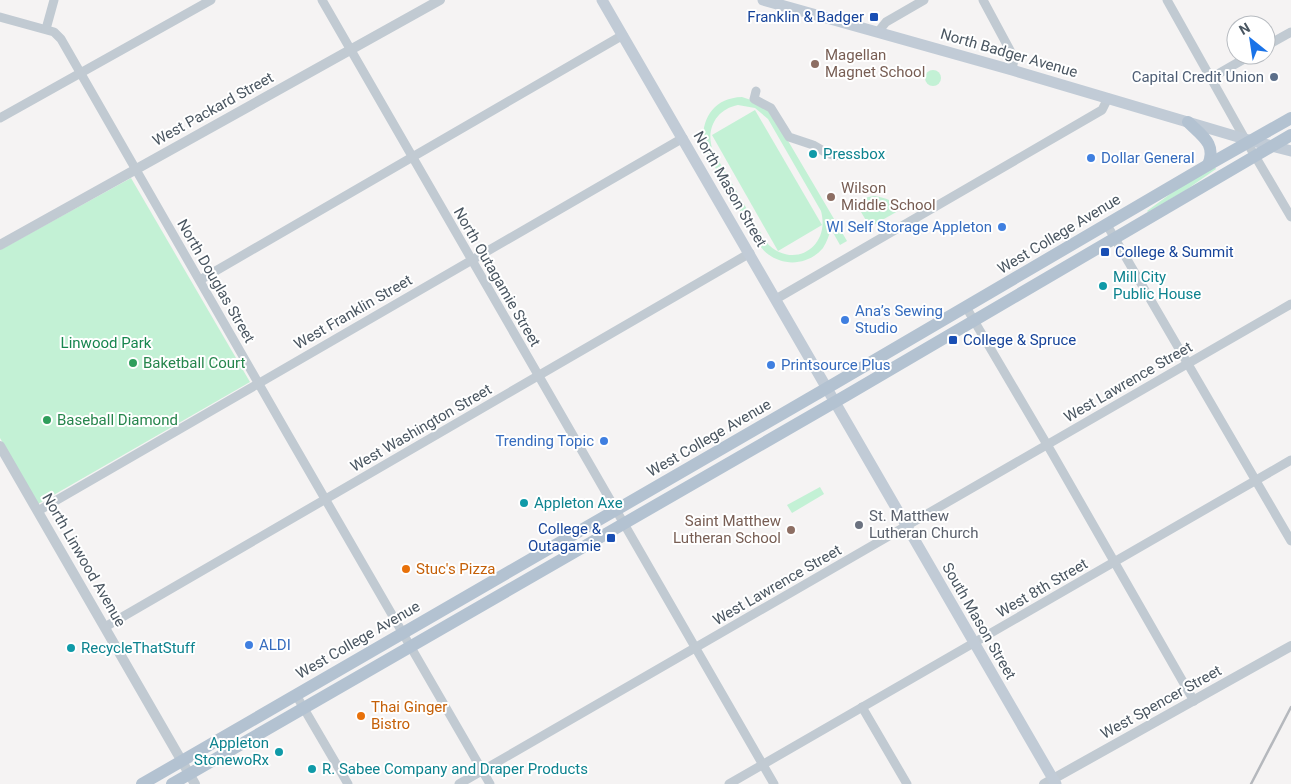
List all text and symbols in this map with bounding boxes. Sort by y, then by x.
place label: Franklin & Badger [747,8,864,26]
marker: Franklin & Badger [868,11,880,23]
north arrow [1226,15,1276,65]
text: N [1236,19,1253,38]
street label: North Badger Avenue [938,25,1080,81]
place label: Magellan Magnet School [825,46,925,81]
marker: Magellan Magnet School [809,58,821,70]
street label: West Packard Street [149,68,277,150]
place label: Capital Credit Union [1132,68,1264,86]
marker: Capital Credit Union [1268,71,1280,83]
street label: North Mason Street [690,128,771,250]
place label: Pressbox [823,145,886,163]
marker: Pressbox [807,148,819,160]
place label: Dollar General [1101,149,1195,167]
marker: Dollar General [1085,152,1097,164]
place label: Wilson Middle School [841,179,936,214]
street label: West College Avenue [994,190,1124,278]
marker: Wilson Middle School [825,191,837,203]
street label: North Outagamie Street [450,204,544,350]
street label: North Douglas Street [173,216,259,346]
place label: WI Self Storage Appleton [826,218,992,236]
marker: WI Self Storage Appleton [996,221,1008,233]
place label: College & Summit [1115,243,1234,261]
marker: College & Summit [1099,246,1111,258]
place label: Mill City Public House [1113,268,1201,303]
street label: West Franklin Street [291,271,415,353]
marker: Mill City Public House [1097,280,1109,292]
place label: Ana’s Sewing Studio [855,302,943,337]
marker: Ana’s Sewing Studio [839,314,851,326]
place label: College & Spruce [963,331,1076,349]
park label: Linwood Park [61,334,152,352]
marker: College & Spruce [947,334,959,346]
street label: West Lawrence Street [1061,338,1195,426]
place label: Baketball Court [143,354,245,372]
place label: Printsource Plus [781,356,891,374]
marker: Baketball Court [127,357,139,369]
marker: Printsource Plus [765,359,777,371]
street label: West Washington Street [347,380,495,476]
street label: West College Avenue [644,395,774,481]
place label: Baseball Diamond [57,411,178,429]
marker: Baseball Diamond [41,414,53,426]
place label: Trending Topic [495,432,594,450]
marker: Trending Topic [598,435,610,447]
street label: North Linwood Avenue [38,490,130,630]
place label: Appleton Axe [534,494,623,512]
marker: Appleton Axe [518,497,530,509]
place label: St. Matthew Lutheran Church [869,507,978,542]
place label: Saint Matthew Lutheran School [673,512,781,547]
marker: St. Matthew Lutheran Church [853,519,865,531]
place label: College & Outagamie [528,520,602,555]
marker: Saint Matthew Lutheran School [785,524,797,536]
marker: College & Outagamie [605,532,617,544]
street label: West Lawrence Street [710,541,844,629]
street label: West 8th Street [993,555,1091,621]
street label: South Mason Street [938,559,1020,683]
place label: Stuc's Pizza [416,560,496,578]
marker: Stuc's Pizza [400,563,412,575]
street label: West College Avenue [293,597,423,683]
place label: ALDI [259,636,291,654]
place label: RecycleThatStuff [81,639,196,657]
marker: ALDI [243,639,255,651]
marker: RecycleThatStuff [65,642,77,654]
street label: West Spencer Street [1098,661,1225,743]
place label: Thai Ginger Bistro [371,698,447,733]
marker: Thai Ginger Bistro [355,710,367,722]
place label: Appleton StonewoRx [194,734,270,769]
marker: Appleton StonewoRx [273,746,285,758]
place label: R. Sabee Company and Draper Products [322,760,588,778]
marker: R. Sabee Company and Draper Products [306,763,318,775]

